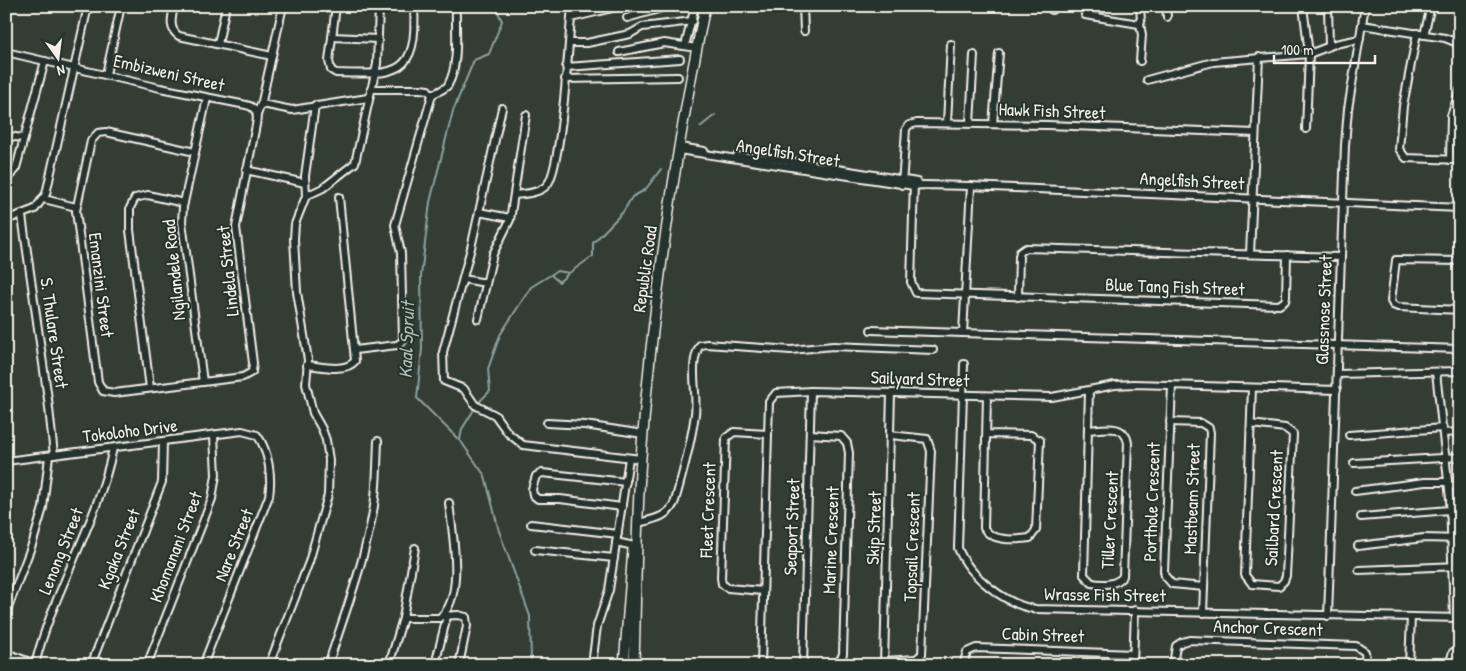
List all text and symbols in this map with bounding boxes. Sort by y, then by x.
north arrow [32,32,82,82]
scale bar [1274,32,1375,64]
text: 100 m [1281,39,1314,60]
street label: Embizweni Street [111,48,228,98]
text: N [55,61,67,81]
street label: Hawk Fish Street [998,96,1107,125]
street label: Angelfish Street [734,132,842,173]
street label: Angelfish Street [1139,165,1246,196]
street label: Ngilandele Road [156,218,191,322]
street label: Lindela Street [210,224,245,318]
street label: Republic Road [626,224,663,314]
street label: Emanzini Street [83,231,120,340]
street label: Glassnose Street [1309,254,1338,365]
street label: Blue Tang Fish Street [1105,272,1246,301]
street label: S. Thulare Street [34,276,75,391]
water label: Kaal Spruit [392,299,420,379]
street label: Sailyard Street [870,364,971,393]
street label: Tokoloho Drive [81,412,179,449]
street label: Porthole Crescent [1137,441,1166,562]
street label: Mastbeam Street [1177,442,1206,555]
street label: Sailbard Crescent [1258,449,1289,567]
street label: Fleet Crescent [693,461,722,559]
street label: Tiller Crescent [1094,470,1125,569]
street label: Seaport Street [777,477,806,576]
street label: Marine Crescent [816,485,845,594]
street label: Khomanani Street [143,487,208,606]
street label: Skip Street [860,490,887,565]
street label: Topsail Crescent [897,491,926,602]
street label: Lenong Street [32,503,90,598]
street label: Kgaka Street [91,504,146,593]
street label: Nare Street [208,504,260,585]
street label: Wrasse Fish Street [1044,581,1167,608]
street label: Anchor Crescent [1213,613,1324,642]
street label: Cabin Street [1001,621,1086,648]

